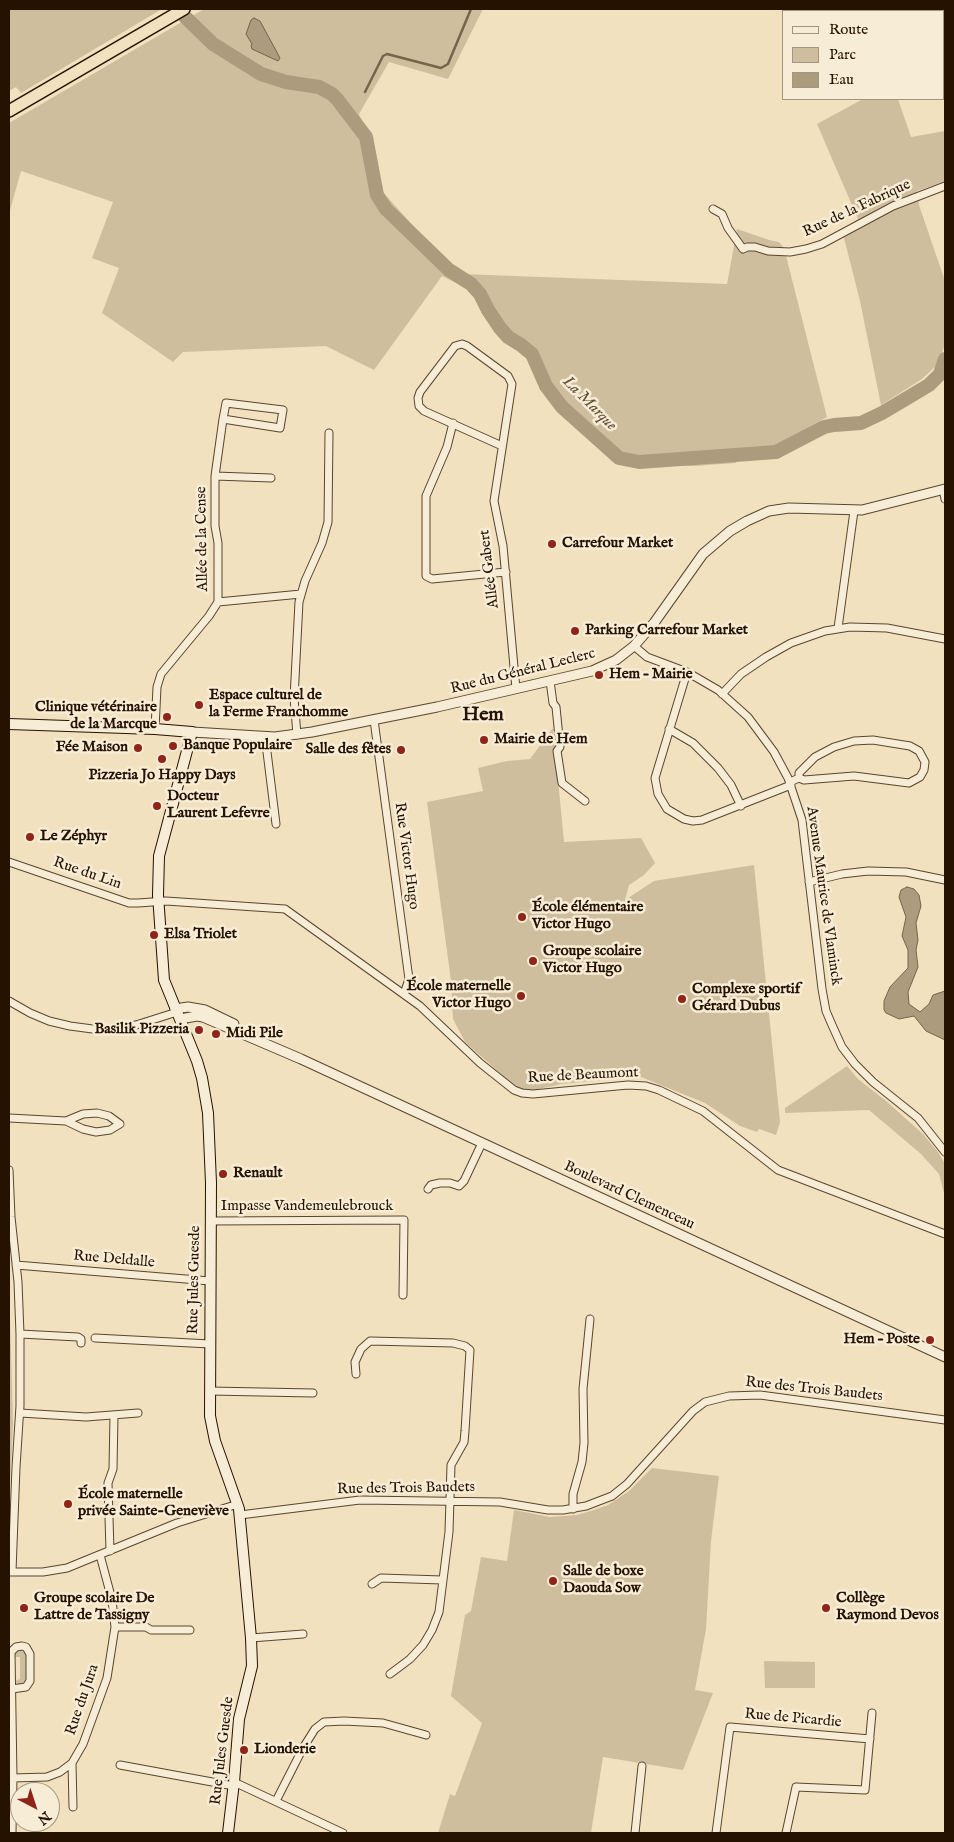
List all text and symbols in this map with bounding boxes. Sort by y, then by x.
legend [782,10,944,100]
text: Route [829,20,868,39]
text: Parc [829,45,856,64]
text: Eau [829,70,854,89]
street label: Rue de la Fabrique [800,176,914,242]
water label: La Marque [558,373,620,435]
street label: Allée de la Cense [193,486,213,592]
street label: Allée Gabert [476,529,504,609]
place label: Carrefour Market [562,535,673,553]
marker: Carrefour Market [546,538,558,550]
place label: Parking Carrefour Market [585,622,748,640]
marker: Parking Carrefour Market [569,625,581,637]
street label: Rue du Général Leclerc [449,645,597,699]
place label: Hem – Mairie [609,666,693,684]
marker: Hem – Mairie [593,669,605,681]
place label: Espace culturel de la Ferme Franchomme [209,687,348,722]
place label: Clinique vétérinaire de la Marcque [35,699,157,734]
marker: Espace culturel de la Ferme Franchomme [193,699,205,711]
district label: Hem [462,704,504,728]
marker: Clinique vétérinaire de la Marcque [161,711,173,723]
place label: Mairie de Hem [494,731,588,749]
marker: Mairie de Hem [478,734,490,746]
place label: Banque Populaire [183,737,292,755]
place label: Fée Maison [56,739,128,757]
marker: Banque Populaire [167,740,179,752]
place label: Salle des fêtes [306,741,391,759]
marker: Fée Maison [132,742,144,754]
marker: Salle des fêtes [395,744,407,756]
marker: Pizzeria Jo Happy Days [156,753,168,765]
place label: Pizzeria Jo Happy Days [89,767,235,785]
place label: Docteur Laurent Lefevre [167,788,270,823]
marker: Docteur Laurent Lefevre [151,800,163,812]
street label: Rue Victor Hugo [390,801,422,911]
street label: Avenue Maurice de Vlaminck [802,805,844,987]
place label: Le Zéphyr [40,828,107,846]
marker: Le Zéphyr [24,831,36,843]
street label: Rue du Lin [51,854,123,894]
place label: École élémentaire Victor Hugo [532,899,643,934]
marker: École élémentaire Victor Hugo [516,911,528,923]
place label: Elsa Triolet [164,926,237,944]
marker: Elsa Triolet [148,929,160,941]
place label: Groupe scolaire Victor Hugo [543,943,641,978]
marker: Groupe scolaire Victor Hugo [527,955,539,967]
place label: École maternelle Victor Hugo [406,978,511,1013]
place label: Complexe sportif Gérard Dubus [692,981,800,1016]
marker: École maternelle Victor Hugo [515,990,527,1002]
marker: Complexe sportif Gérard Dubus [676,993,688,1005]
place label: Basilik Pizzeria [94,1021,189,1039]
marker: Basilik Pizzeria [193,1024,205,1036]
place label: Midi Pile [226,1025,283,1043]
marker: Midi Pile [210,1028,222,1040]
street label: Rue de Beaumont [527,1064,639,1088]
street label: Boulevard Clemenceau [561,1158,697,1234]
place label: Renault [233,1165,283,1183]
marker: Renault [217,1168,229,1180]
street label: Impasse Vandemeulebrouck [221,1198,393,1216]
street label: Rue Jules Guesde [185,1225,205,1335]
street label: Rue Deldalle [72,1247,156,1273]
place label: Hem – Poste [844,1331,920,1349]
marker: Hem – Poste [924,1334,936,1346]
street label: Rue des Trois Baudets [744,1374,884,1406]
street label: Rue des Trois Baudets [337,1479,475,1499]
place label: École maternelle privée Sainte-Geneviève [78,1486,229,1521]
marker: École maternelle privée Sainte-Geneviève [62,1498,74,1510]
place label: Salle de boxe Daouda Sow [563,1563,644,1598]
marker: Salle de boxe Daouda Sow [547,1575,559,1587]
place label: Groupe scolaire De Lattre de Tassigny [34,1590,154,1625]
place label: Collège Raymond Devos [836,1590,939,1625]
marker: Groupe scolaire De Lattre de Tassigny [18,1602,30,1614]
marker: Collège Raymond Devos [820,1602,832,1614]
street label: Rue du Jura [62,1662,104,1738]
street label: Rue Jules Guesde [207,1696,239,1806]
street label: Rue de Picardie [744,1706,842,1732]
place label: Lionderie [254,1741,316,1759]
marker: Lionderie [238,1744,250,1756]
north arrow [10,1782,60,1832]
text: N [34,1807,54,1829]

